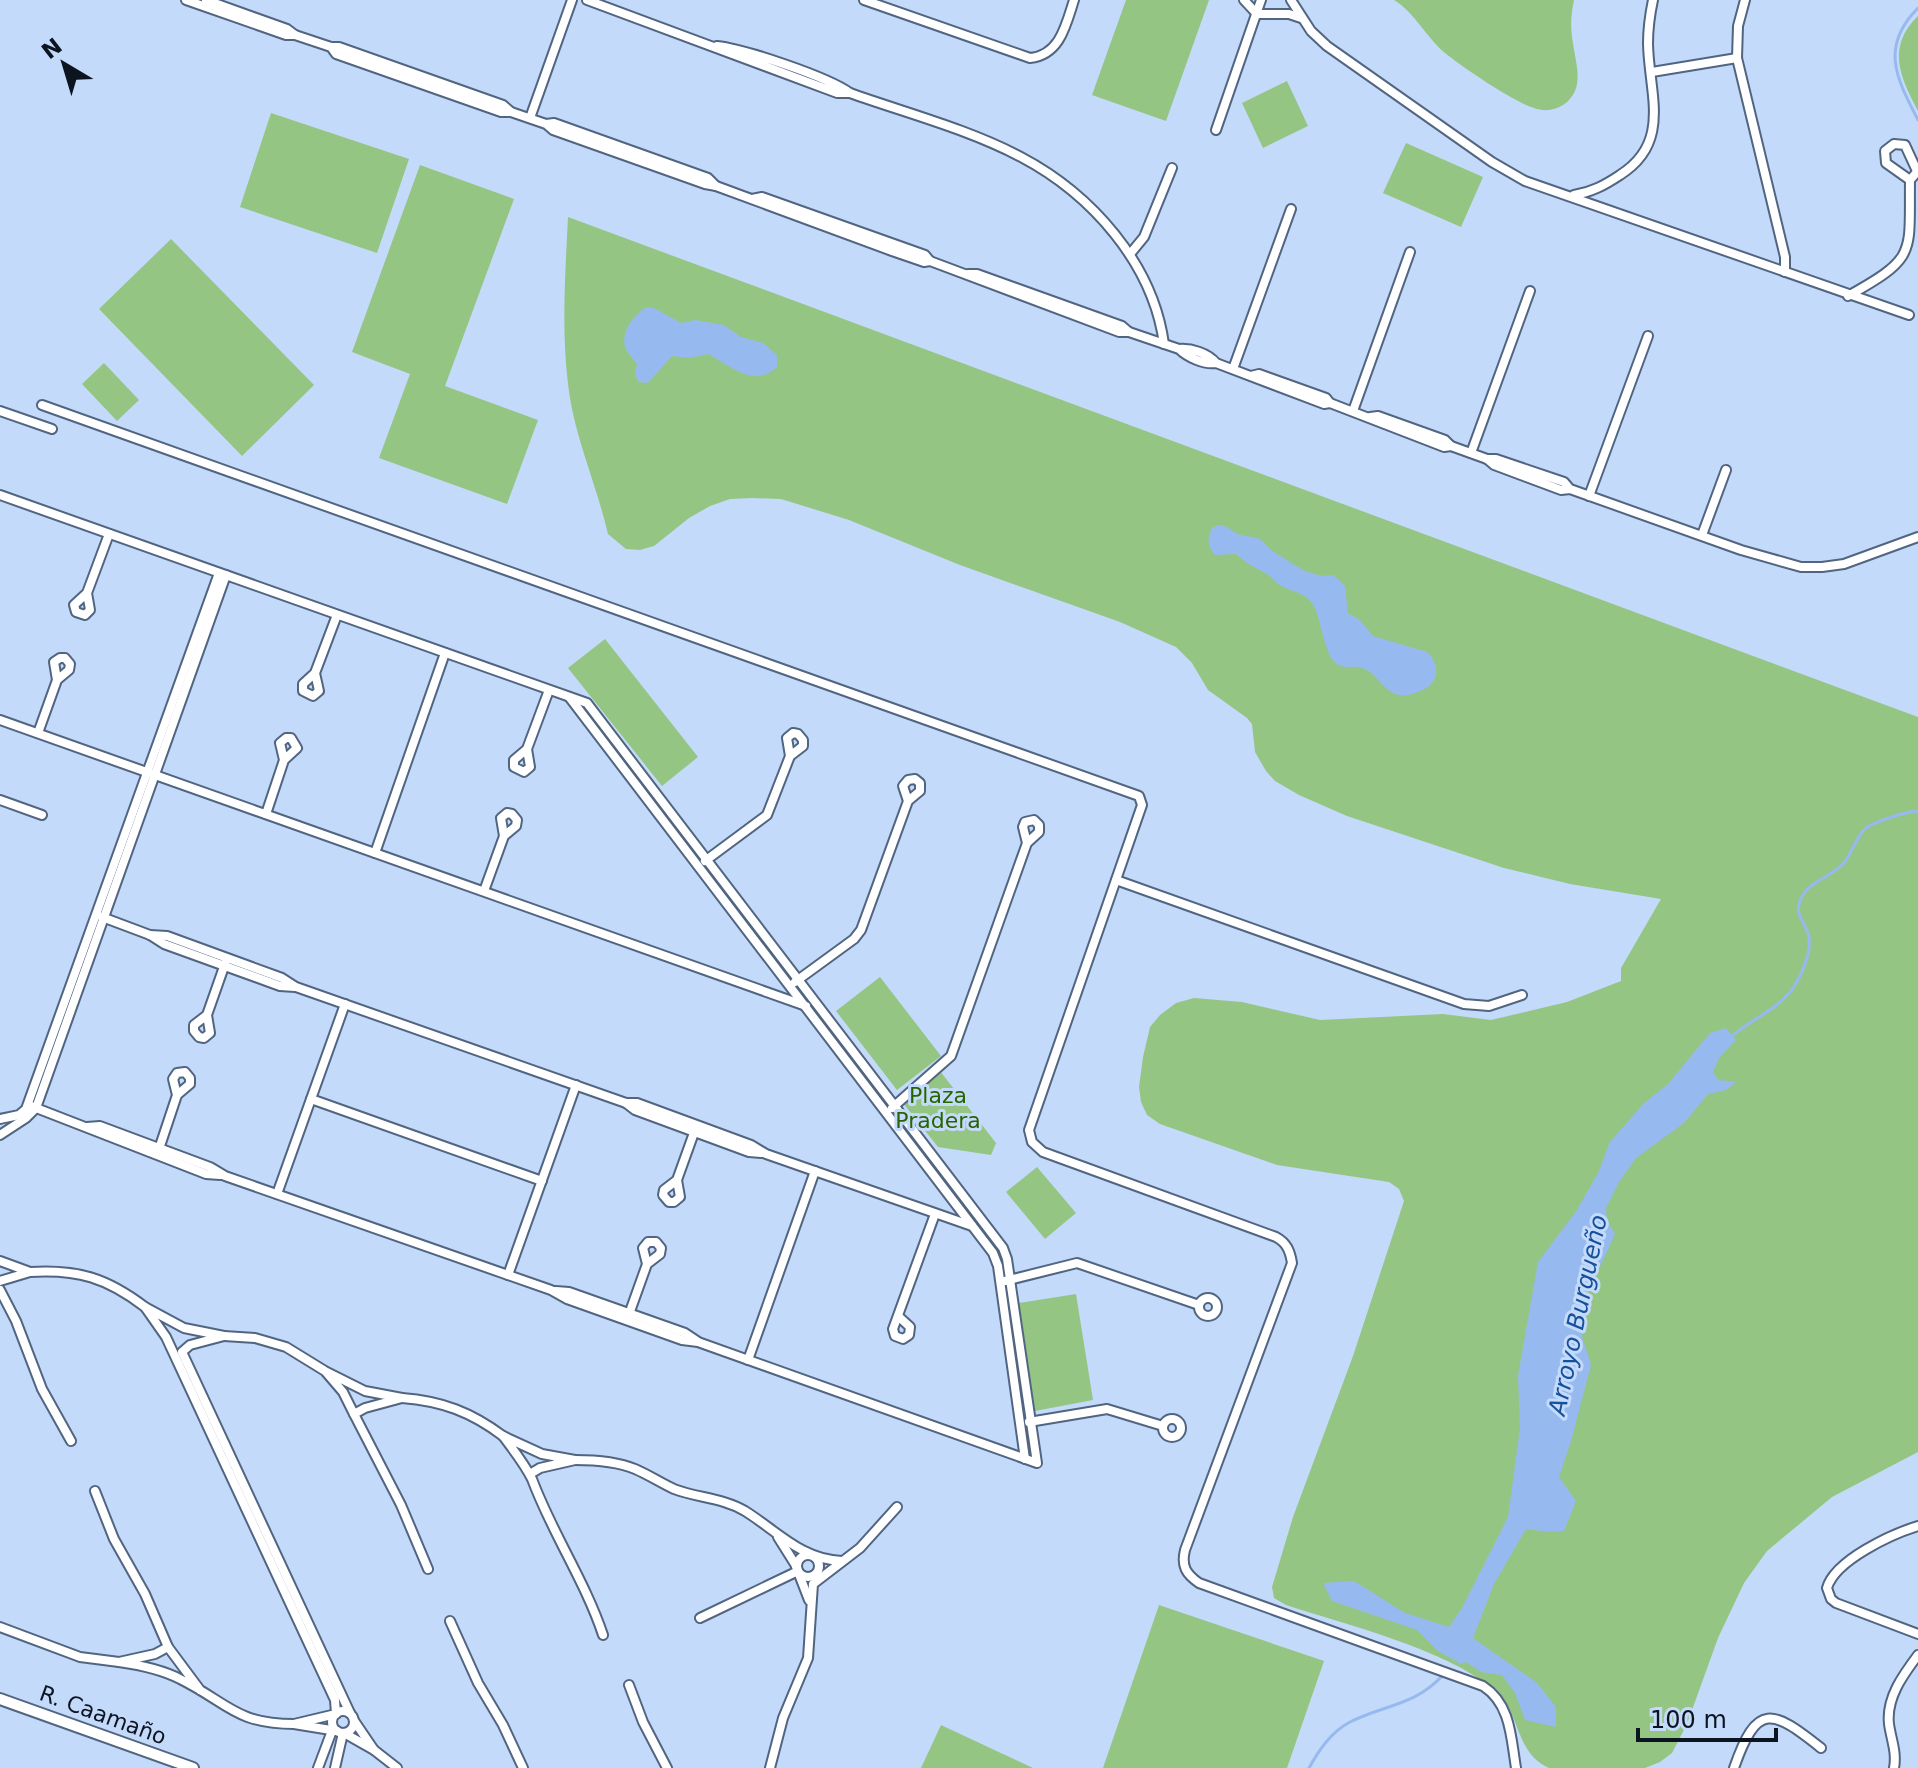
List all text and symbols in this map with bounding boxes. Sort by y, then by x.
north arrow [24,24,104,104]
text: N [37,33,67,64]
park label: Plaza Pradera [895,1083,981,1133]
water label: Arroyo Burgueño [1543,1212,1613,1420]
street label: R. Caamaño [36,1680,170,1750]
scale bar [1638,1692,1776,1742]
text: 100 m [1650,1706,1727,1734]

